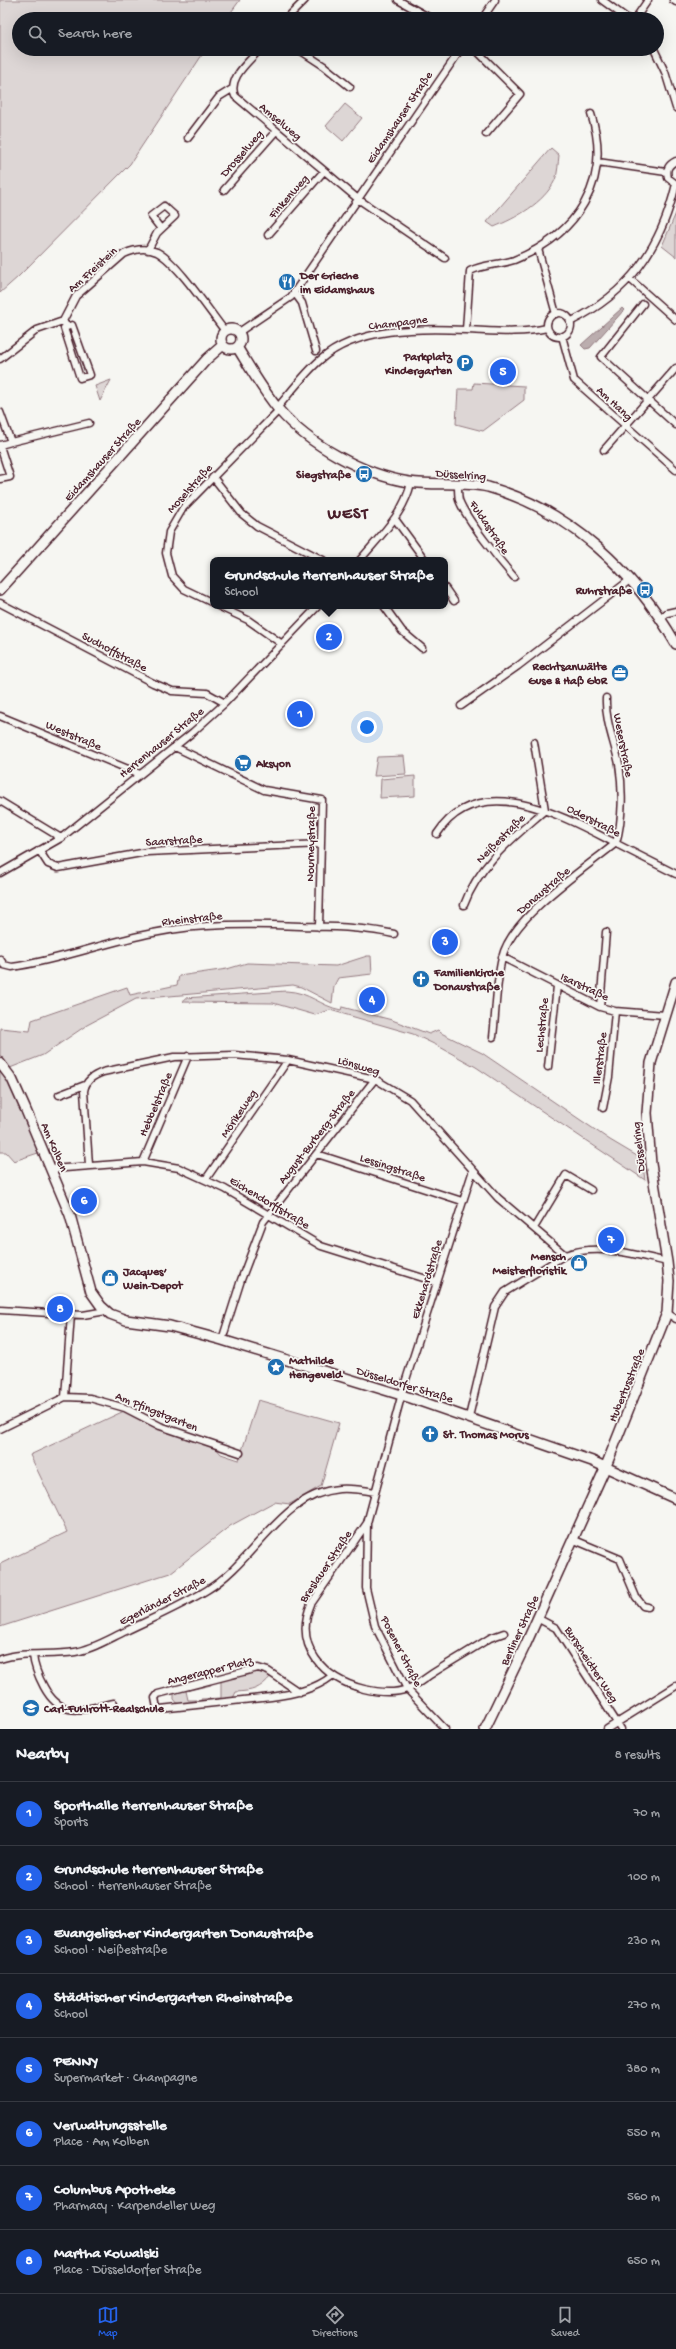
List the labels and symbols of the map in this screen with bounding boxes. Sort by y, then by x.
street label: Eidamshauser Straße [365,69,437,167]
street label: Amselweg [256,101,304,144]
street label: Drosselweg [217,128,267,182]
street label: Finkenweg [266,172,313,223]
street label: Am Freistein [66,245,121,296]
place label: Der Grieche im Eidamshaus [299,270,374,298]
restaurant icon: Der Grieche im Eidamshaus [277,272,297,292]
street label: Champagne [368,313,429,335]
place label: Parkplatz Kindergarten [384,351,453,379]
parking icon: Parkplatz Kindergarten [455,353,475,373]
pin: 5 [490,357,516,387]
street label: Am Hang [593,384,635,425]
street label: Eidamshauser Straße [62,415,145,505]
street label: Moselstraße [165,461,217,517]
bus stop icon: Siegstraße [354,464,374,484]
street label: Düsselring [434,467,487,485]
place label: Siegstraße [296,469,352,483]
street label: Fuldastraße [465,498,512,558]
district label: WEST [326,506,369,525]
bus stop icon: Ruhrstraße [635,580,655,600]
place label: Ruhrstraße [575,585,633,599]
pin: 2 [316,622,342,652]
street label: Sudhoffstraße [79,630,150,676]
place label: Rechtsanwälte Guse & Haß GbR [528,661,608,689]
office icon: Rechtsanwälte Guse & Haß GbR [610,663,630,683]
pin: 1 [287,699,313,729]
street label: Herrenhauser Straße [117,705,208,782]
street label: Weserstraße [609,712,635,779]
your location [357,717,377,737]
street label: Weststraße [43,719,104,755]
supermarket icon: Aksyon [233,753,253,773]
place label: Aksyon [255,758,291,772]
street label: Oderstraße [564,802,623,842]
street label: Nourneystraße [304,805,320,882]
street label: Neißestraße [474,811,529,867]
street label: Saarstraße [145,833,204,850]
street label: Donaustraße [514,864,574,919]
street label: Rheinstraße [161,910,224,930]
pin: 3 [432,927,458,957]
place label: Familienkirche Donaustraße [433,967,505,995]
church icon: Familienkirche Donaustraße [411,969,431,989]
street label: Isarstraße [558,970,611,1005]
pin: 4 [359,985,385,1015]
street label: Lechstraße [533,996,553,1053]
street label: Illerstraße [591,1031,611,1085]
street label: Lönsweg [336,1054,381,1080]
street label: Hebbelstraße [137,1070,177,1139]
street label: August-Burberg-Straße [276,1086,359,1187]
street label: Mörikeweg [218,1087,261,1141]
street label: Am Kolben [37,1121,70,1175]
street label: Düsselring [630,1121,650,1174]
street label: Lessingstraße [358,1152,428,1186]
street label: Eichendorffstraße [226,1174,312,1234]
pin: 6 [71,1186,97,1216]
pin: 7 [598,1225,624,1255]
street label: Ekkehardstraße [409,1237,447,1321]
place label: Mensch Meisterfloristik [492,1251,568,1279]
shop icon: Mensch Meisterfloristik [569,1253,589,1273]
place label: Jacques’ Wein-Depot [122,1266,184,1294]
shop icon: Jacques’ Wein-Depot [100,1268,120,1288]
pin: 8 [47,1294,73,1324]
street label: Hubertusstraße [607,1346,649,1424]
place label: Mathilde Hengeveld [289,1355,344,1383]
place icon: Mathilde Hengeveld [266,1357,286,1377]
street label: Düsseldorfer Straße [353,1364,455,1408]
street label: Am Pfingstgarten [113,1390,200,1436]
church icon: St. Thomas Morus [420,1424,440,1444]
place label: St. Thomas Morus [443,1429,529,1443]
street label: Breslauer Straße [297,1528,356,1607]
street label: Egerländer Straße [117,1574,209,1630]
street label: Berliner Straße [498,1593,543,1669]
street label: Posener Straße [376,1613,424,1690]
street label: Burscheidter Weg [560,1623,620,1706]
street label: Angerapper Platz [166,1654,256,1689]
school or university icon: Carl-Fuhlrott-Realschule [21,1698,41,1718]
place label: Carl-Fuhlrott-Realschule [43,1703,165,1717]

